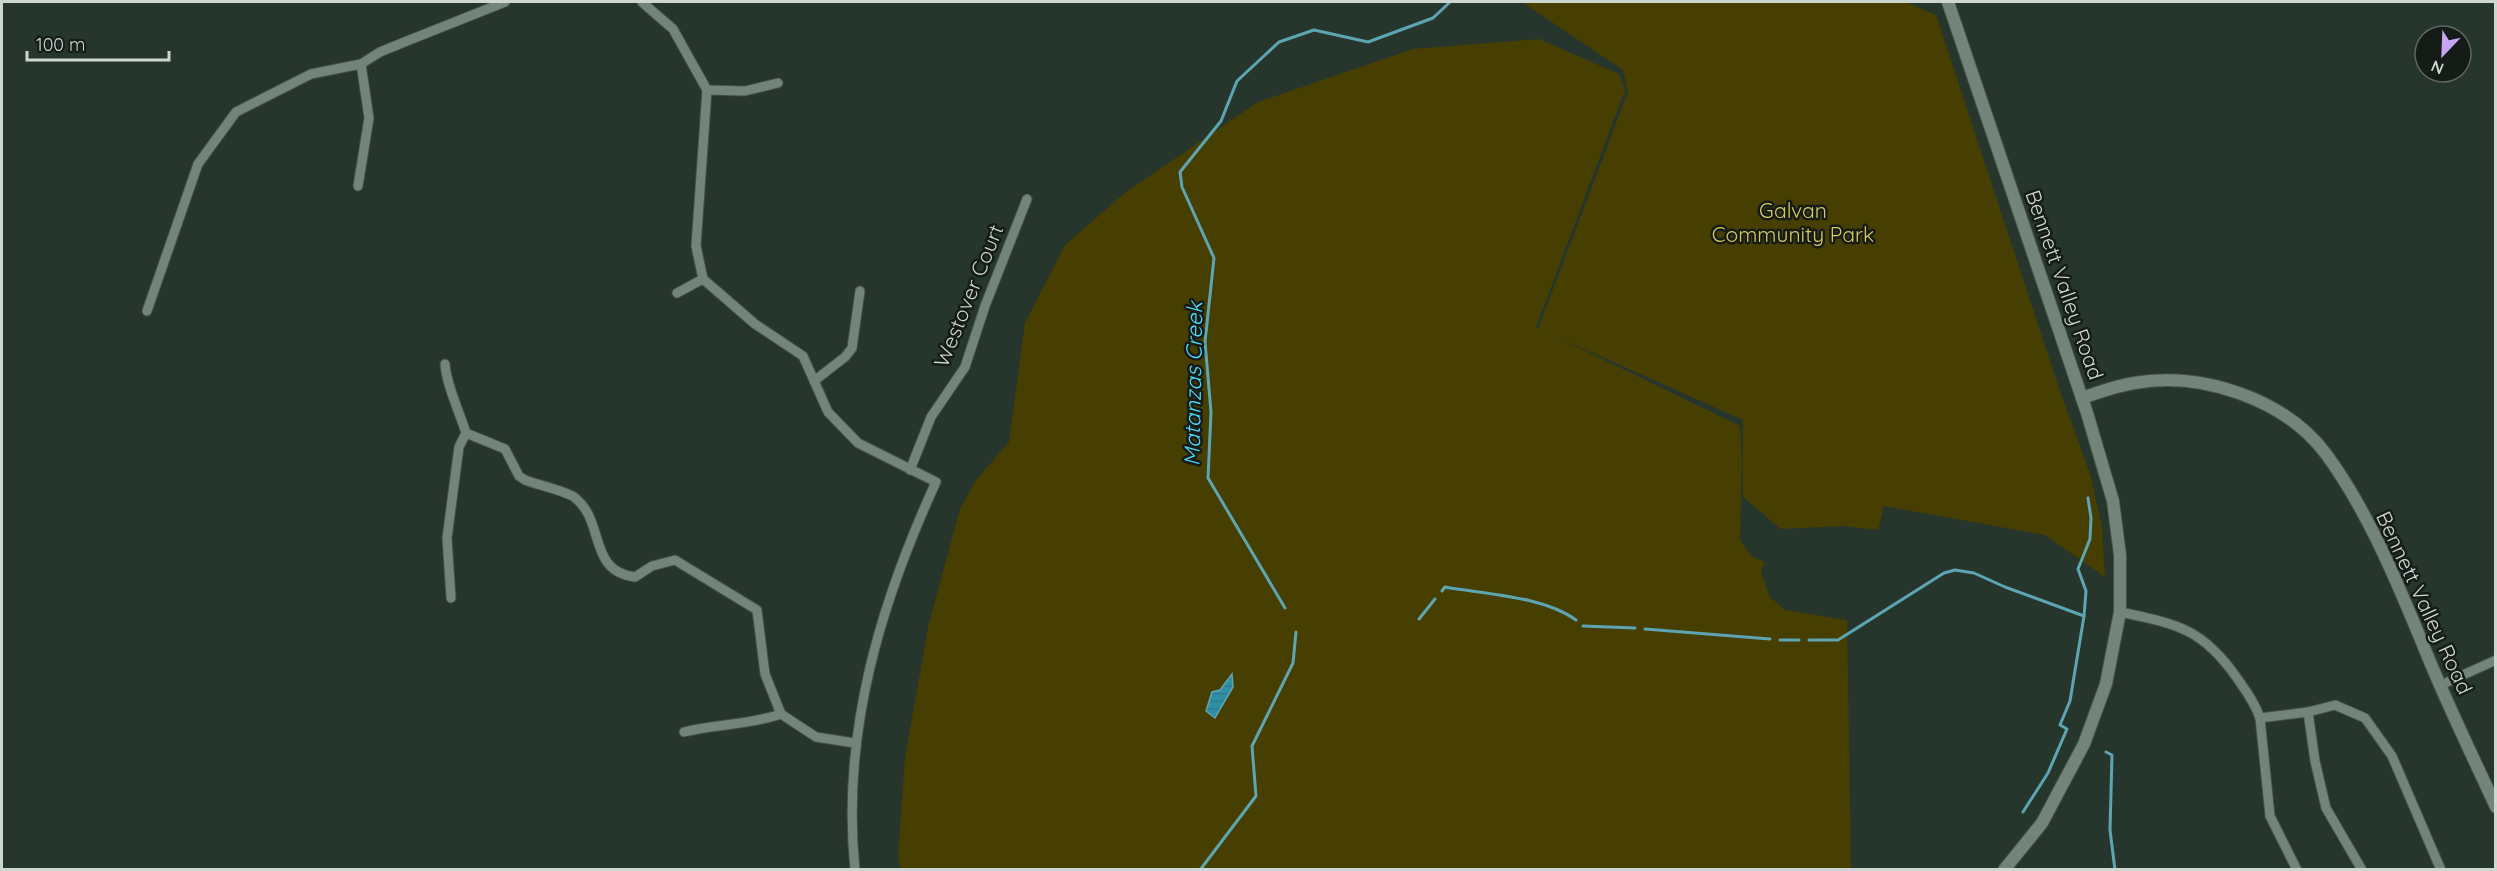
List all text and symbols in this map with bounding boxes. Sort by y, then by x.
scale bar [27,24,170,62]
north arrow [2413,24,2473,84]
text: 100 m [36,33,85,56]
text: N [2428,56,2446,79]
street label: Bennett Valley Road [2020,186,2110,383]
park label: Galvan Community Park [1712,197,1874,247]
street label: Westover Court [928,221,1009,371]
water label: Matanzas Creek [1178,299,1208,466]
street label: Bennett Valley Road [2371,507,2479,698]

